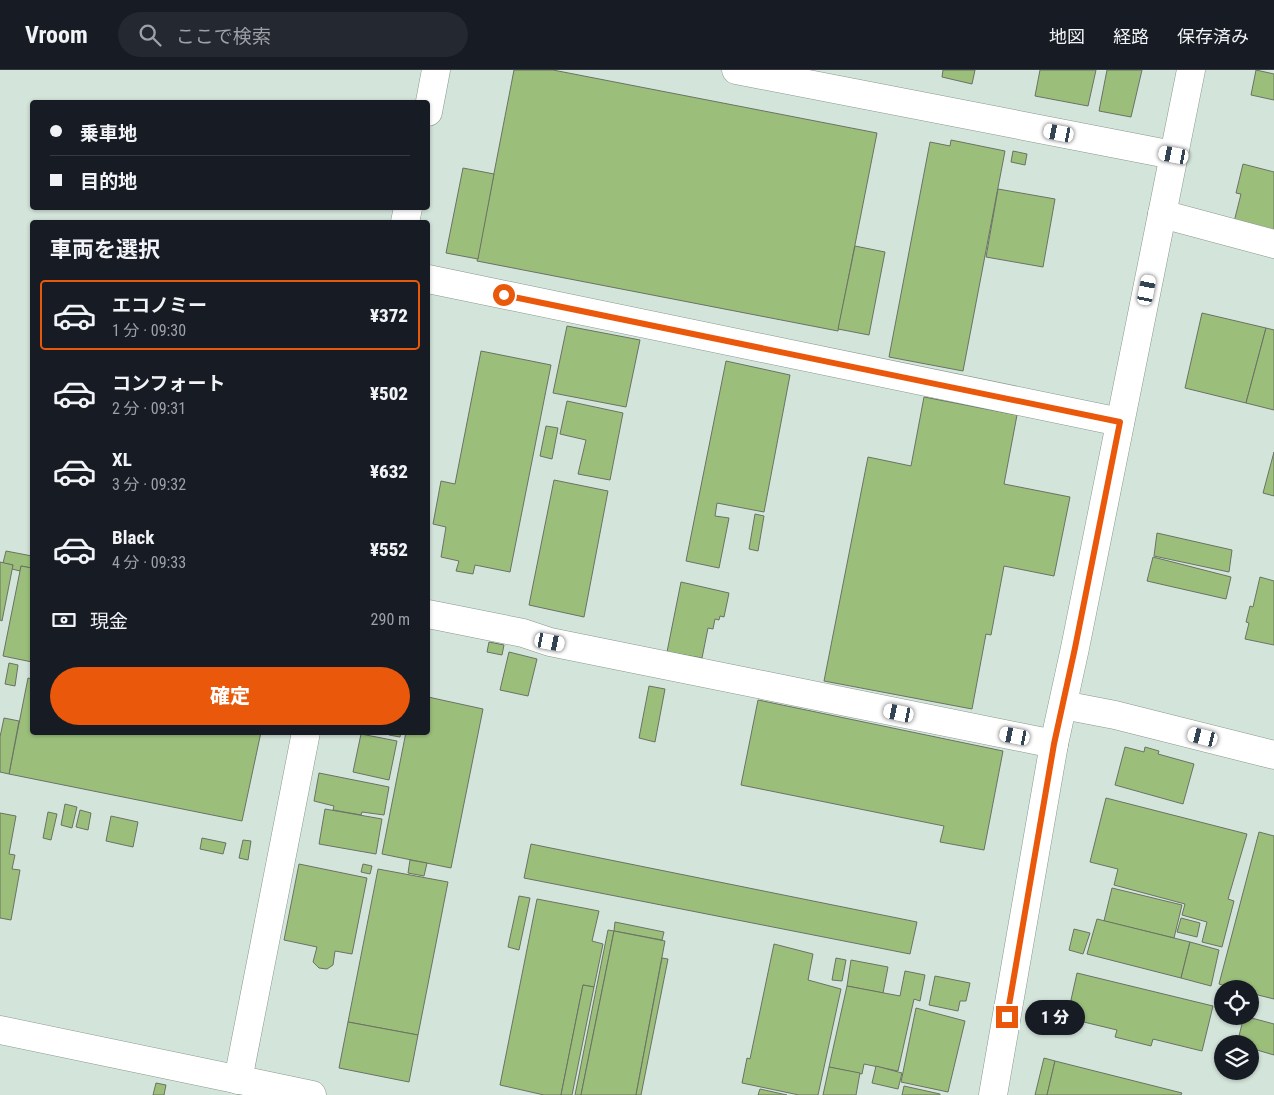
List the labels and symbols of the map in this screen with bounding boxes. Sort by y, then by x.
car [1042,123,1075,143]
car [1157,145,1190,165]
car [1136,274,1157,306]
route start [493,284,515,306]
car [533,632,566,652]
car [882,703,915,723]
car [998,726,1031,746]
car [1186,726,1219,748]
callout: 1 分 [1024,1000,1084,1034]
route end [996,1006,1018,1028]

